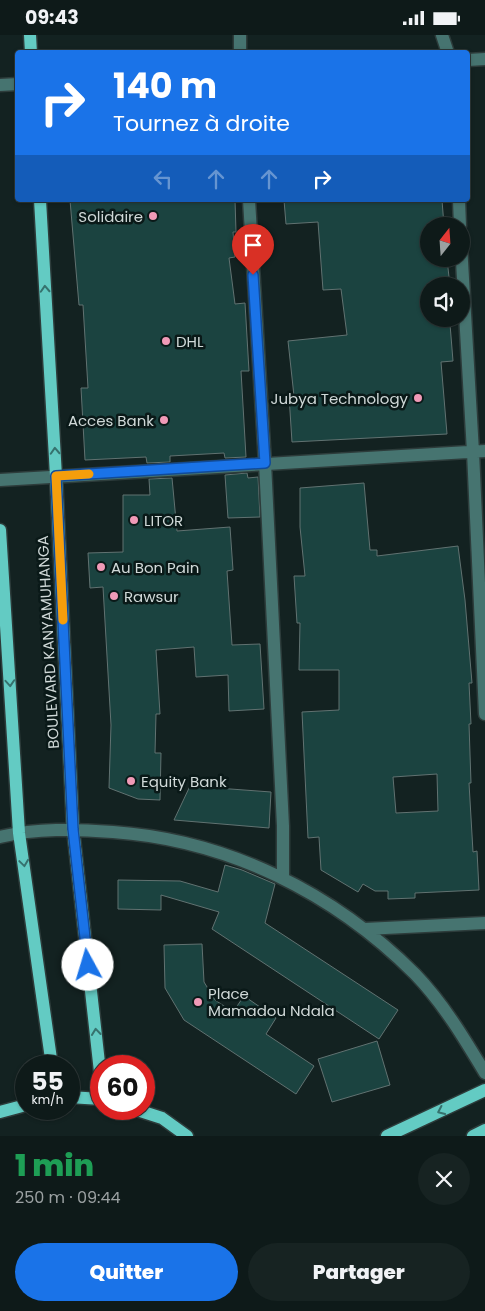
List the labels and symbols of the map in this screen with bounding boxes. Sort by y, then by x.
place label: Solidaire [78,206,143,227]
marker: Solidaire [147,210,159,222]
north arrow [420,217,470,267]
pin [232,224,274,275]
one-way arrow [40,285,51,293]
place label: DHL [176,331,204,352]
marker: DHL [160,335,172,347]
place label: Jubya Technology [271,388,409,409]
marker: Jubya Technology [412,392,424,404]
place label: Acces Bank [68,410,154,431]
marker: Acces Bank [158,414,170,426]
one-way arrow [49,447,60,455]
place label: LITOR [144,510,183,531]
marker: LITOR [128,514,140,526]
street label: BOULEVARD KANYAMUHANGA [32,535,64,749]
place label: Au Bon Pain [111,557,199,578]
marker: Au Bon Pain [95,561,107,573]
place label: Rawsur [124,586,179,607]
marker: Rawsur [108,590,120,602]
one-way arrow [4,679,15,687]
place label: Equity Bank [141,771,227,792]
marker: Equity Bank [125,775,137,787]
one-way arrow [18,858,28,867]
position arrow [61,938,113,990]
place label: Place Mamadou Ndala [208,983,335,1021]
marker: Place Mamadou Ndala [192,996,204,1008]
one-way arrow [91,1028,102,1036]
speed limit sign: 60 [90,1055,155,1120]
one-way arrow [437,1105,446,1115]

